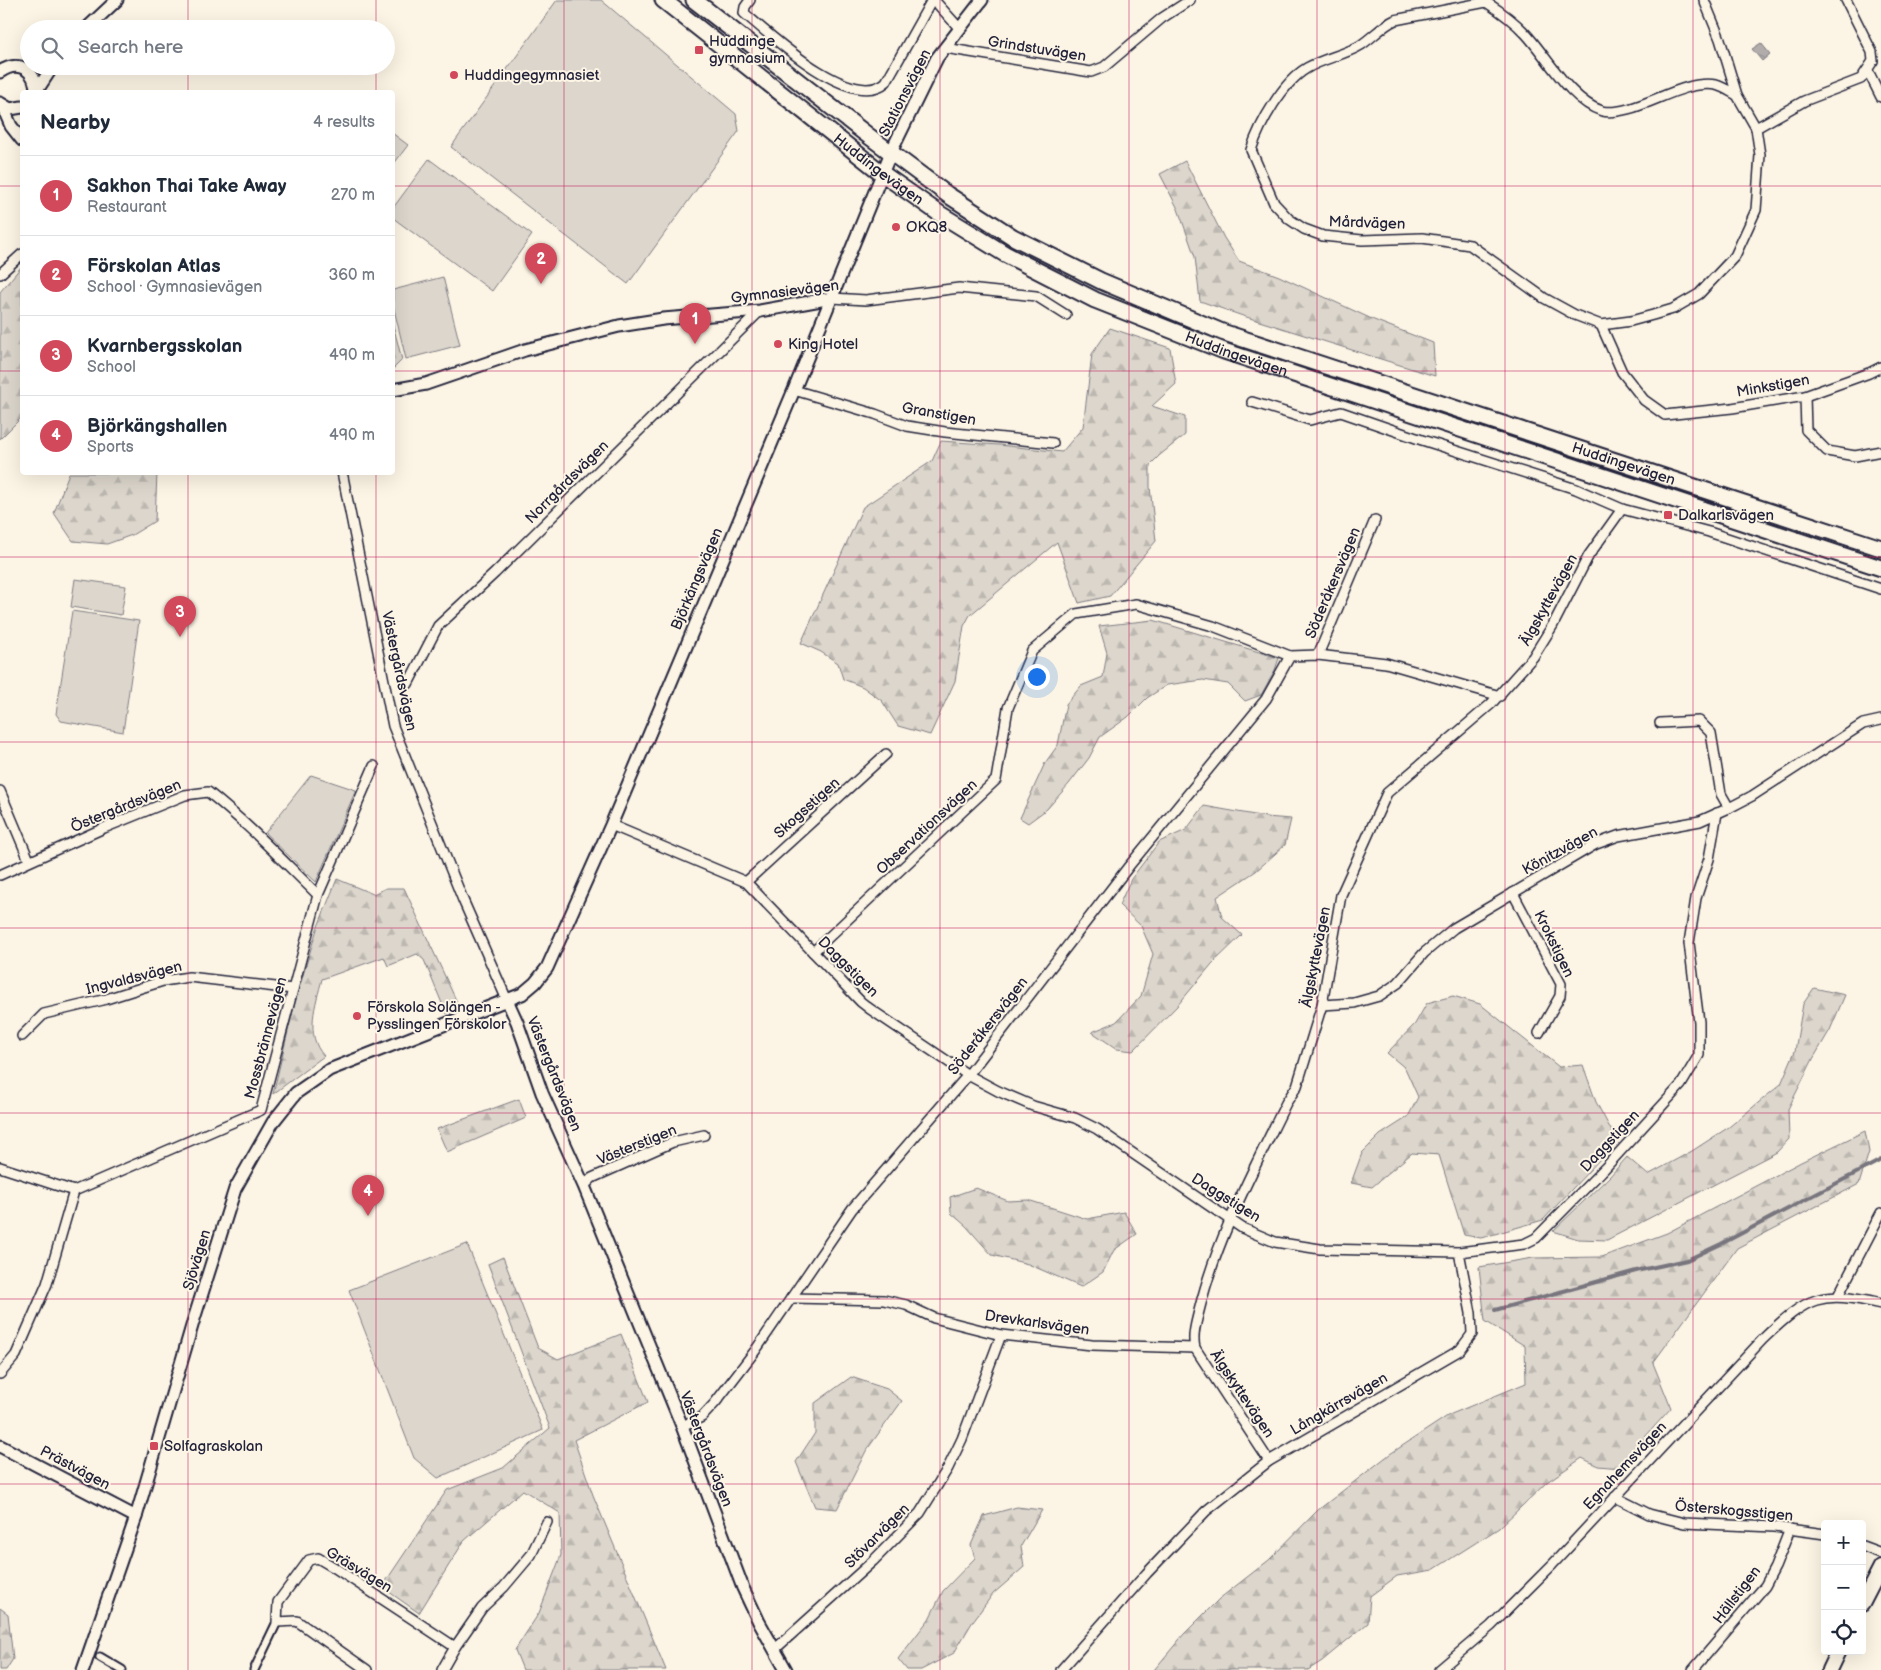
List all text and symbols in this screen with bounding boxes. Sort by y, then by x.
search box [20,20,395,75]
place label: Huddinge gymnasium [709,32,786,68]
street label: Grindstuvägen [987,32,1087,66]
icon: search [38,34,66,62]
text: Search here [78,36,183,59]
marker: Huddinge gymnasium [693,44,705,56]
street label: Stationsvägen [875,46,935,140]
place label: Huddingegymnasiet [464,66,600,85]
marker: Huddingegymnasiet [448,69,460,81]
text: Nearby [40,110,110,135]
text: 4 results [313,113,375,132]
street label: Huddingevägen [830,129,927,209]
text: Sakhon Thai Take Away [87,175,287,198]
text: 1 [53,186,59,205]
text: 270 m [331,186,375,205]
text: Restaurant [87,198,167,217]
street label: Mårdvägen [1328,212,1406,234]
place label: OKQ8 [906,218,948,237]
marker: OKQ8 [890,221,902,233]
pin: 2 [525,243,557,284]
text: Förskolan Atlas [87,255,221,278]
text: 2 [51,266,61,285]
text: 360 m [328,266,375,285]
street label: Gymnasievägen [730,276,840,308]
text: School · Gymnasievägen [87,278,262,297]
pin: 1 [679,303,711,344]
street label: Huddingevägen [1182,327,1290,381]
text: Kvarnbergsskolan [87,335,242,358]
place label: King Hotel [788,335,858,354]
marker: King Hotel [772,338,784,350]
text: 3 [51,346,61,365]
text: 490 m [329,346,375,365]
text: School [87,358,136,377]
street label: Minkstigen [1735,370,1811,402]
street label: Granstigen [900,398,978,430]
text: Björkängshallen [87,415,227,438]
text: 4 [51,426,61,445]
text: 490 m [329,426,375,445]
street label: Norrgårdsvägen [521,436,613,528]
text: Sports [87,438,134,457]
street label: Huddingevägen [1570,438,1678,489]
place label: Dalkarlsvägen [1678,506,1774,525]
marker: Dalkarlsvägen [1662,509,1674,521]
street label: Björkängsvägen [667,525,727,633]
street label: Söderåkersvägen [1301,525,1365,641]
street label: Älgskyttevägen [1516,551,1582,649]
pin: 3 [164,596,196,637]
street label: Västergårdsvägen [377,609,421,733]
your location [1024,664,1050,690]
street label: Skogsstigen [770,773,844,843]
street label: Östergårdsvägen [68,775,184,837]
street label: Observationsvägen [873,775,981,879]
street label: Könitzvägen [1519,823,1601,879]
street label: Älgskyttevägen [1297,905,1335,1009]
street label: Krokstigen [1530,907,1578,981]
street label: Daggstigen [814,933,882,1001]
street label: Ingvaldsvägen [84,957,184,999]
street label: Söderåkersvägen [944,973,1032,1079]
street label: Mossbrännevägen [241,975,291,1101]
place label: Förskola Solängen - Pysslingen Förskolor [367,998,507,1034]
marker: Förskola Solängen - Pysslingen Förskolor [351,1010,363,1022]
street label: Västergårdsvägen [522,1014,586,1134]
street label: Daggstigen [1576,1106,1644,1176]
street label: Västerstigen [594,1120,680,1170]
street label: Daggstigen [1188,1169,1264,1227]
pin: 4 [352,1175,384,1216]
street label: Sjövägen [179,1227,215,1293]
street label: Drevkarlsvägen [983,1306,1091,1340]
street label: Älgskyttevägen [1206,1346,1278,1442]
street label: Långkärrsvägen [1287,1368,1391,1440]
street label: Västergårdsvägen [675,1389,737,1509]
street label: Egnahemsvägen [1579,1418,1671,1514]
place label: Solfagraskolan [164,1437,263,1456]
marker: Solfagraskolan [148,1440,160,1452]
street label: Prästvägen [37,1442,113,1494]
street label: Österskogsstigen [1674,1496,1794,1526]
street label: Stövarvägen [841,1500,913,1572]
map controls [1821,1520,1866,1655]
button: + [1821,1520,1866,1565]
street label: Gräsvägen [322,1543,396,1597]
street label: Hällstigen [1709,1562,1765,1628]
button: − [1821,1565,1866,1610]
button: locate [1821,1610,1866,1655]

